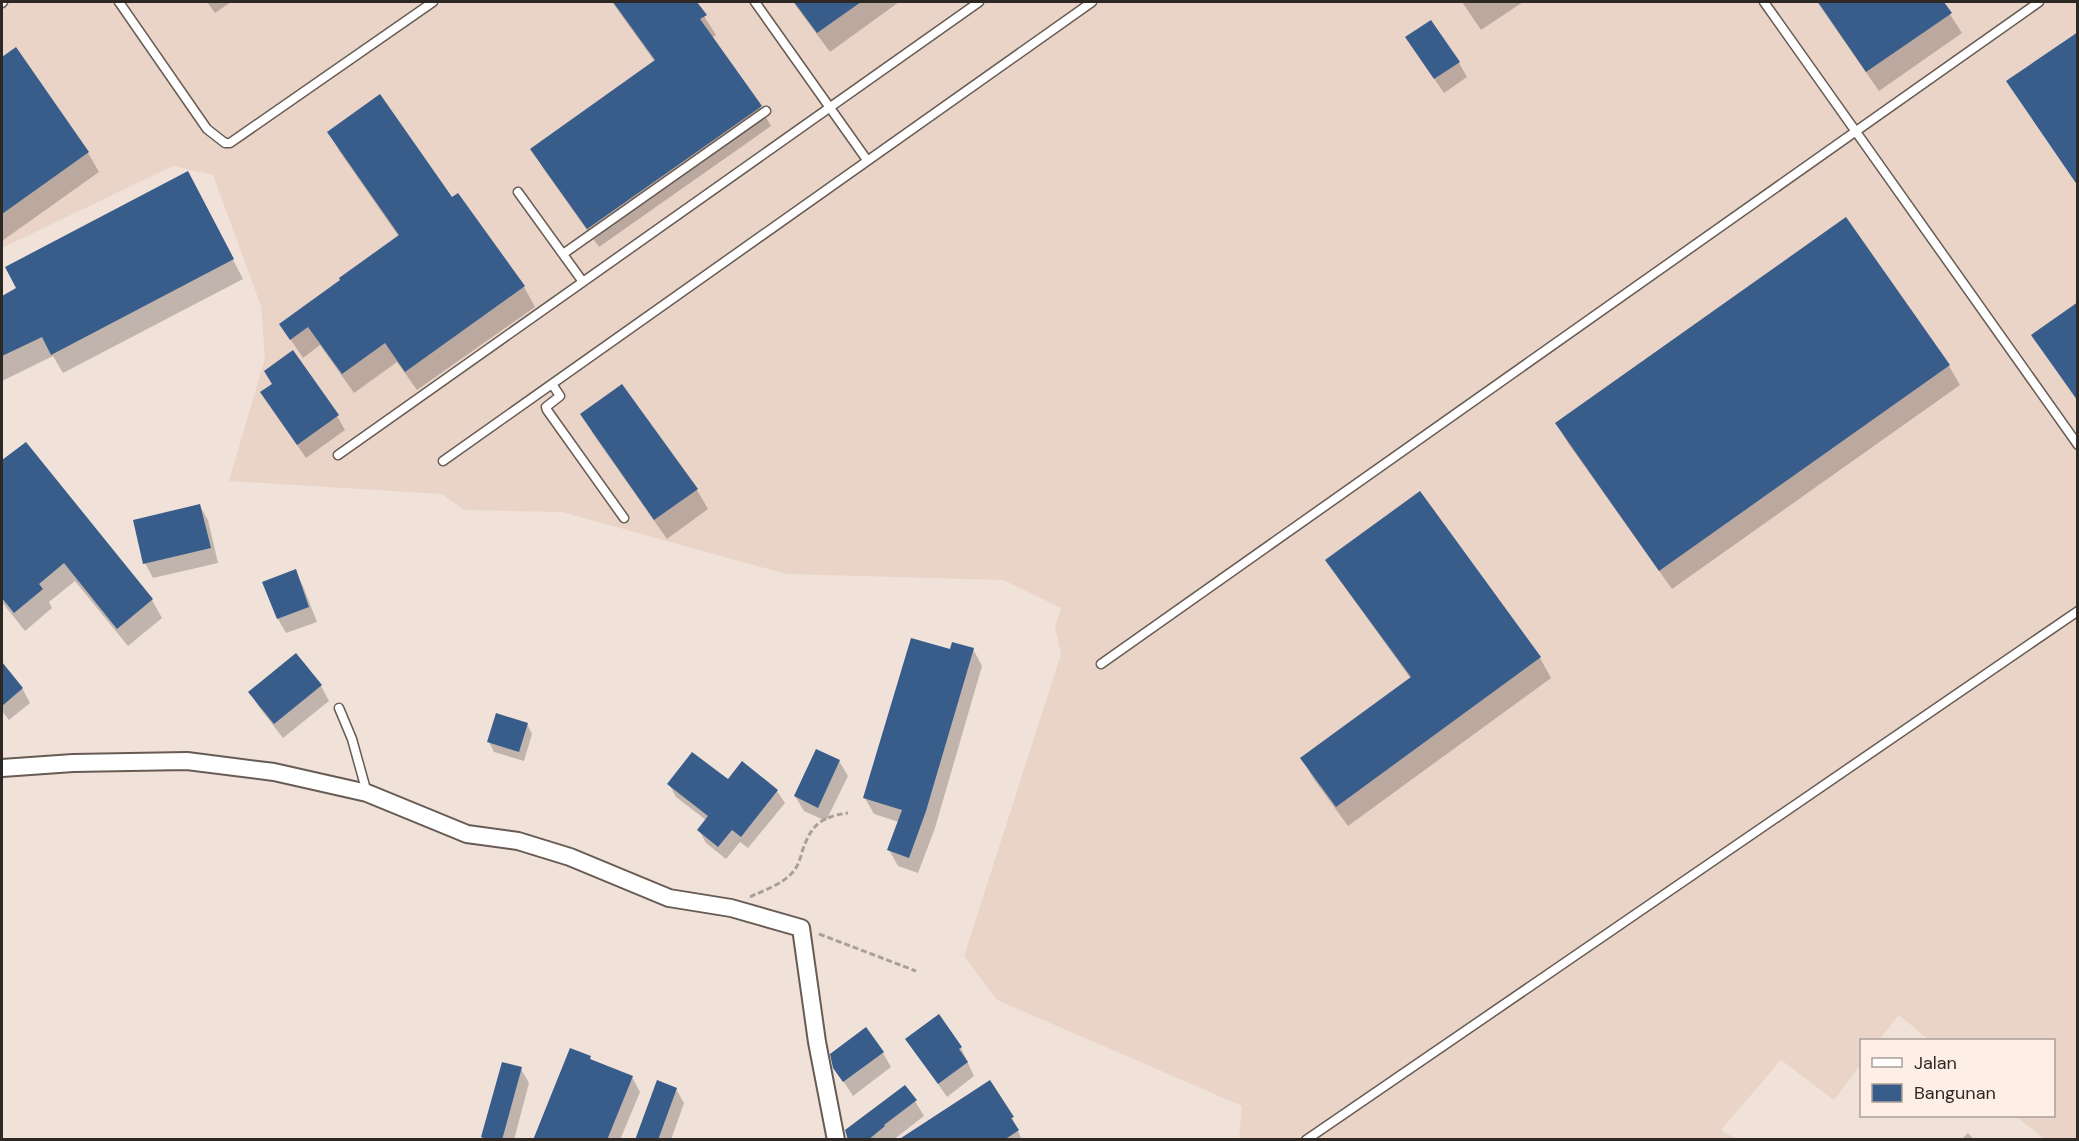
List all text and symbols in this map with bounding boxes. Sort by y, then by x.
legend [1860,1039,2055,1117]
text: Jalan [1914,1051,1957,1075]
text: Bangunan [1914,1081,1996,1105]

